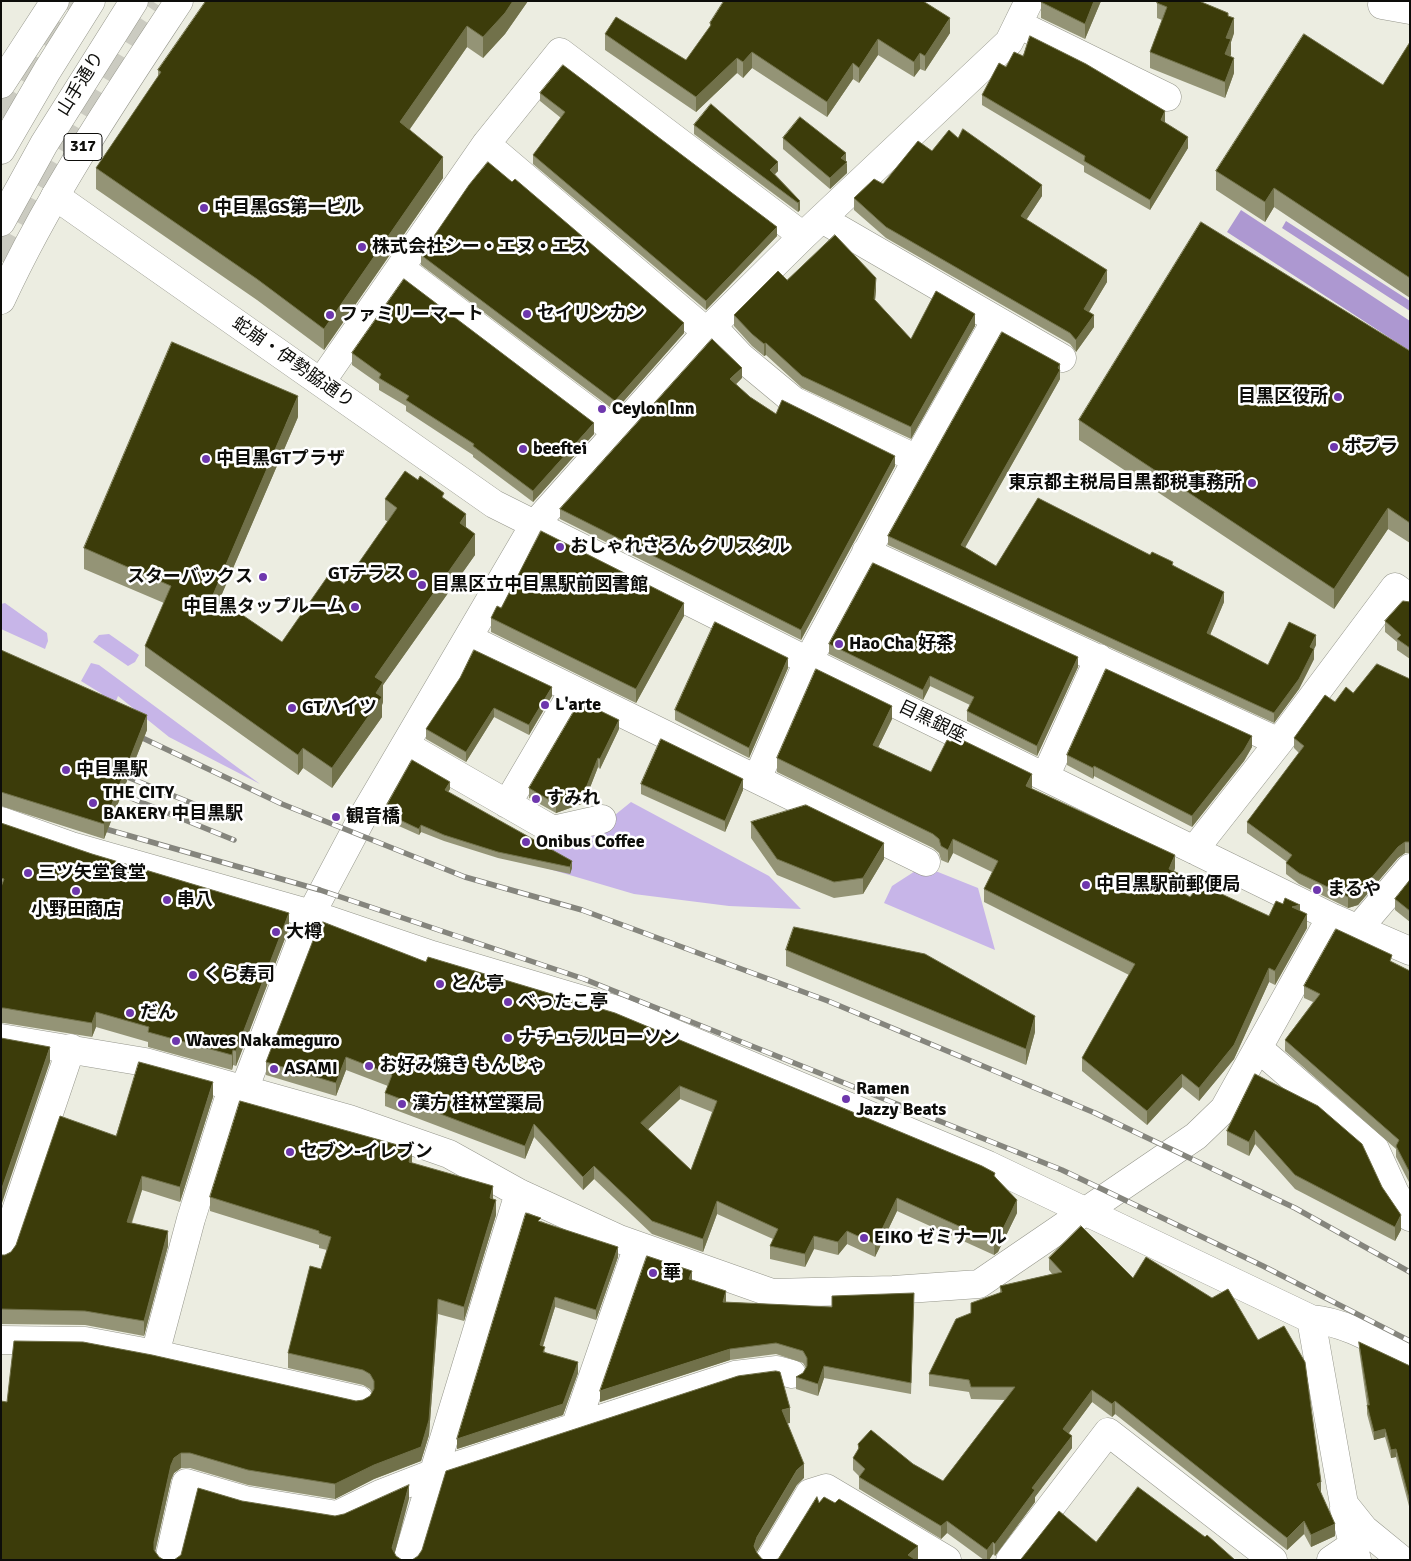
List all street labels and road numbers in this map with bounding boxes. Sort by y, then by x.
street label: 山手通り [53,48,109,120]
road number: 317 [64,134,102,160]
street label: 蛇崩・伊勢脇通り [228,313,358,413]
street label: 目黒銀座 [895,697,969,747]

